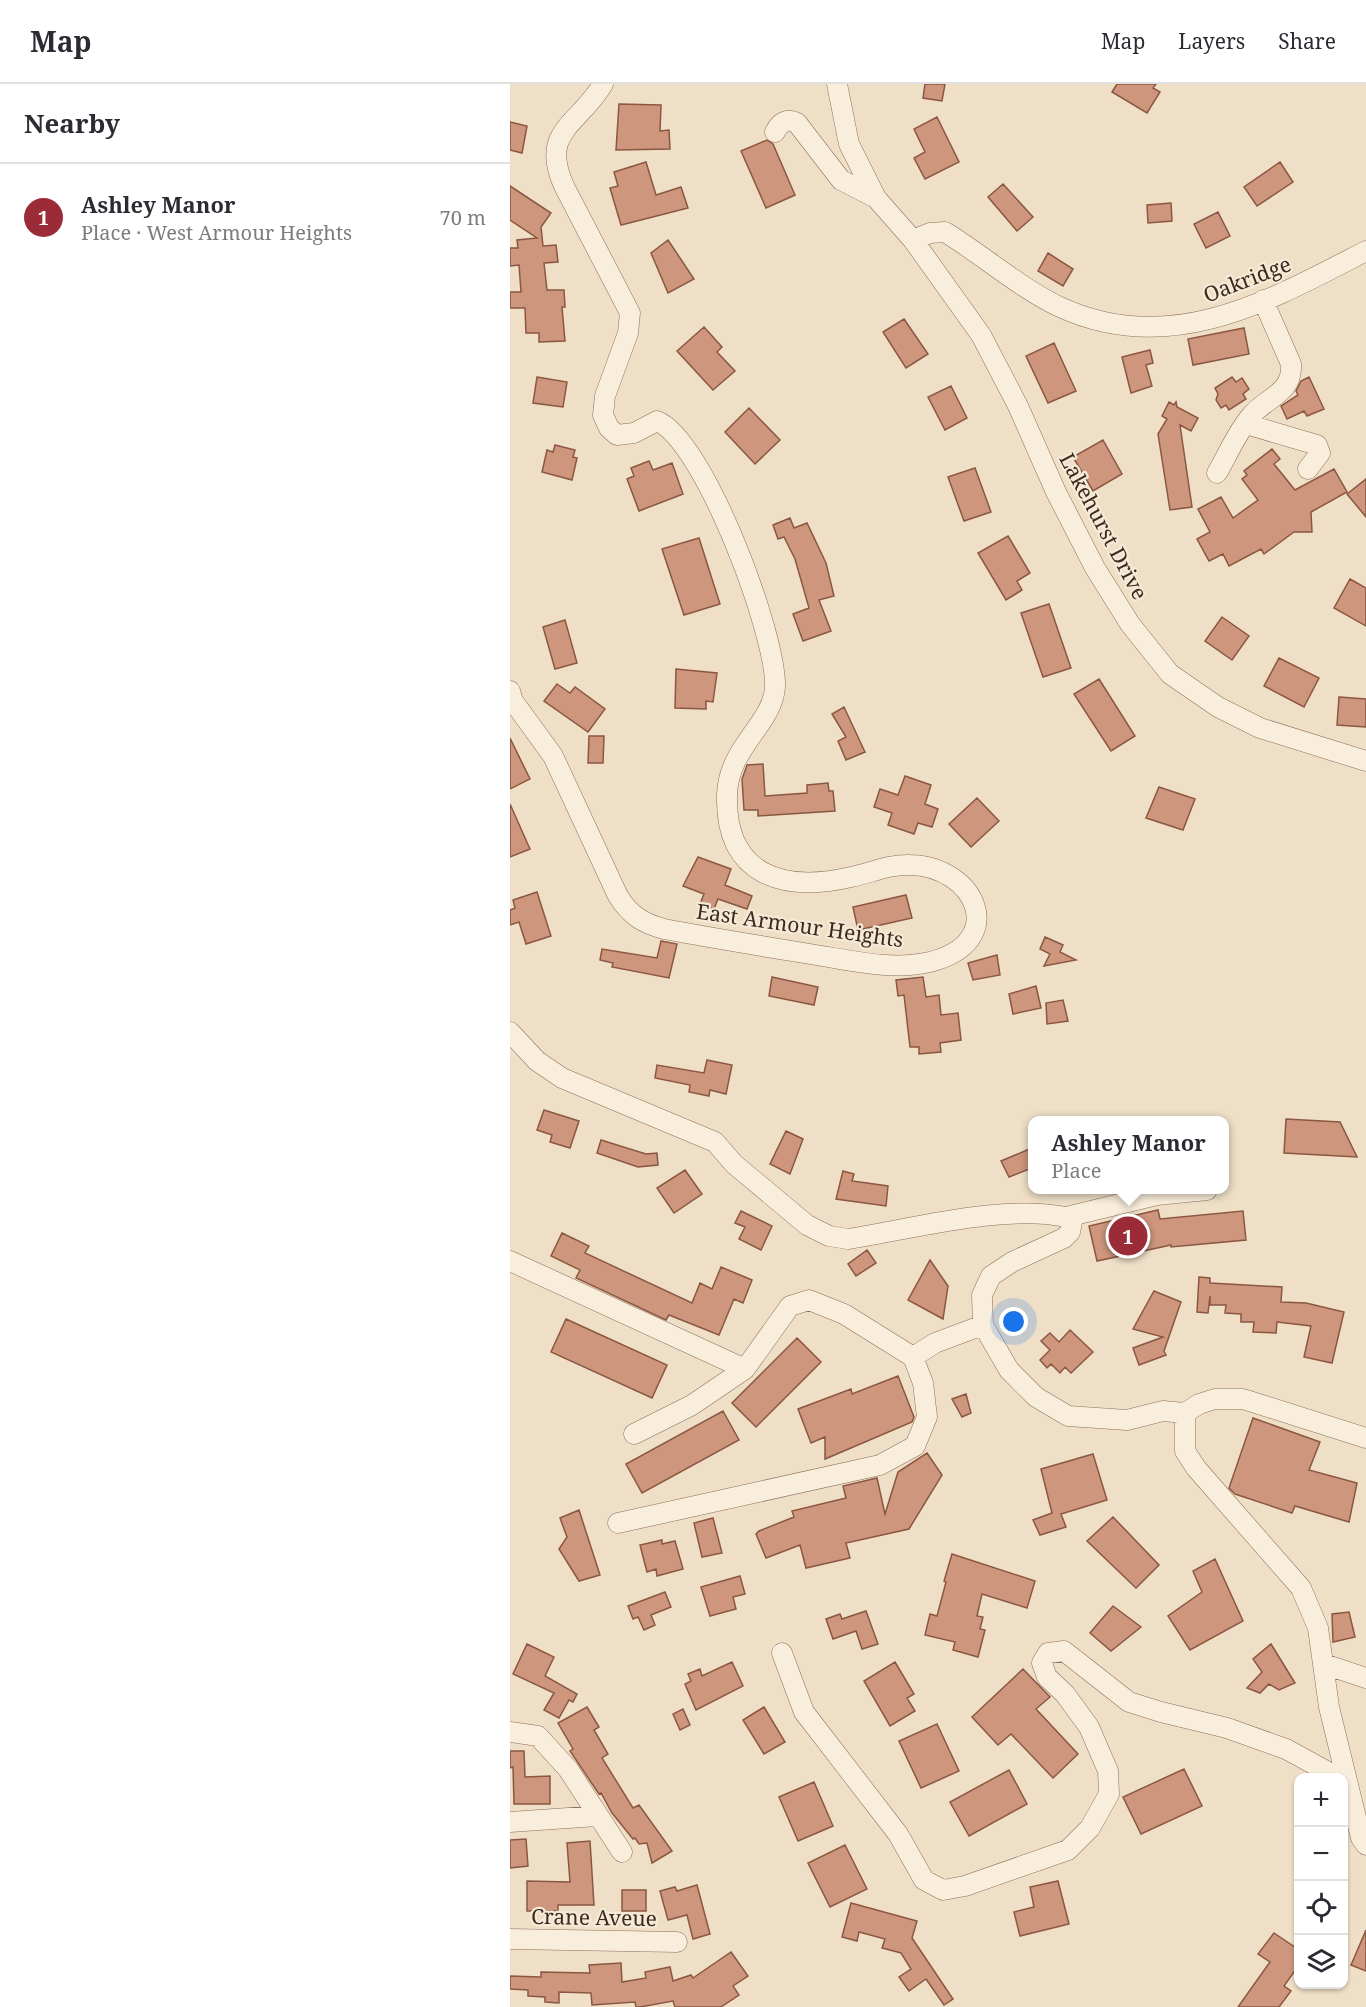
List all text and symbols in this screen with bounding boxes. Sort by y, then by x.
text: Map [30,22,92,60]
text: Map [1101,27,1145,55]
text: Layers [1178,27,1245,55]
text: Share [1278,27,1336,55]
text: Nearby [24,105,120,141]
text: Ashley Manor [81,189,235,219]
text: 1 [38,204,49,231]
text: 70 m [440,204,486,231]
text: Place · West Armour Heights [81,219,352,246]
street label: Oakridge [1199,249,1295,309]
street label: Lakehurst Drive [1054,448,1154,604]
street label: East Armour Heights [695,897,905,953]
popup [1028,1116,1229,1194]
text: Ashley Manor [1051,1127,1206,1157]
text: Place [1051,1157,1101,1184]
pin: 1 [1108,1214,1148,1258]
your location [999,1307,1028,1336]
map controls [1294,1773,1348,1989]
button: + [1294,1773,1348,1827]
button: − [1294,1827,1348,1881]
button: locate [1294,1881,1348,1935]
street label: Crane Aveue [531,1902,657,1932]
button: layers [1294,1935,1348,1989]

